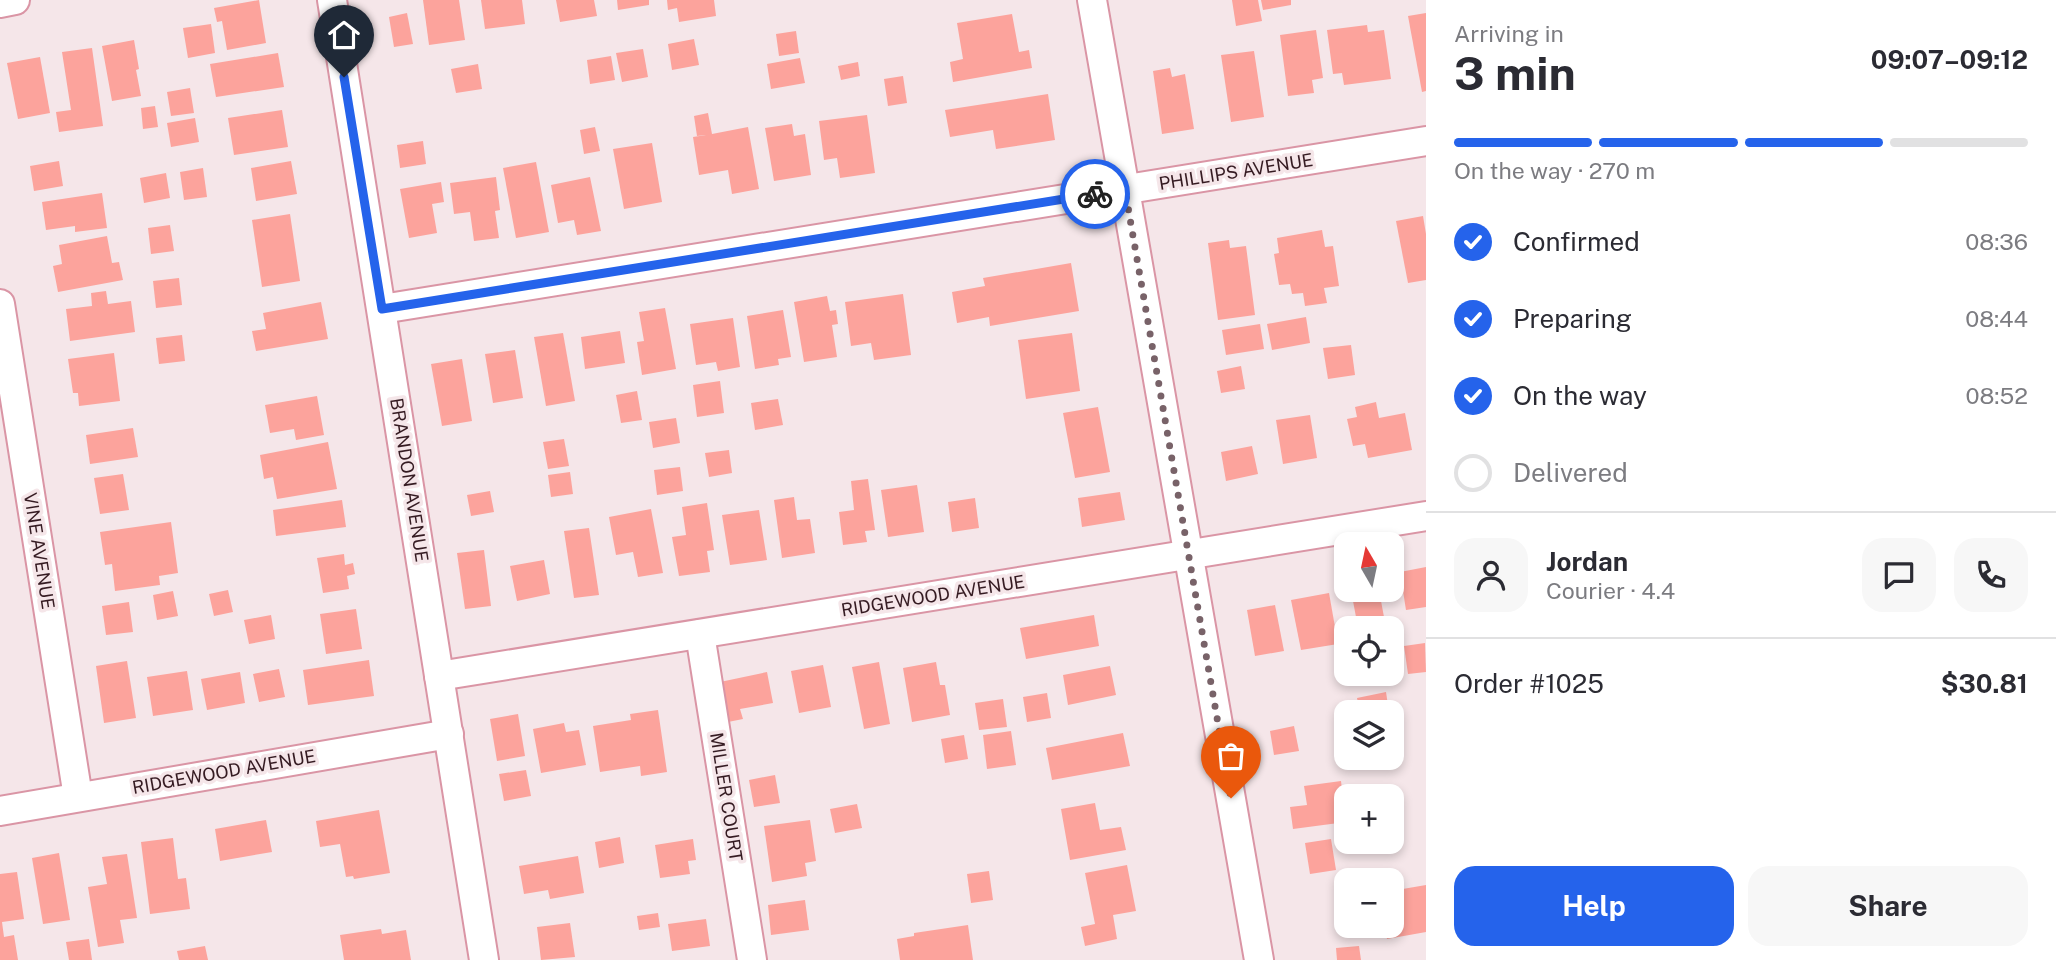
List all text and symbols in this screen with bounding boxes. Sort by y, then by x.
pin [314,5,374,77]
icon: home [325,16,363,54]
text: Arriving in [1454,20,1564,47]
text: 09:07–09:12 [1871,44,2028,75]
text: 3 min [1454,46,1576,100]
street label: PHILLIPS AVENUE [1157,149,1314,194]
text: On the way · 270 m [1454,157,1655,184]
courier [1060,159,1130,229]
icon: bike [1076,175,1114,213]
icon: check [1454,223,1492,261]
text: Confirmed [1513,226,1640,257]
text: 08:36 [1965,228,2028,255]
icon: check [1454,300,1492,338]
text: Preparing [1513,303,1632,334]
text: 08:44 [1965,305,2028,332]
icon: check [1454,377,1492,415]
text: On the way [1513,380,1647,411]
text: 08:52 [1966,382,2028,409]
street label: BRANDON AVENUE [386,396,433,563]
text: Delivered [1513,457,1628,488]
street label: VINE AVENUE [20,491,59,611]
north arrow [1334,532,1404,602]
map controls [1334,532,1404,938]
button: person [1454,538,1528,612]
button: chat [1862,538,1936,612]
button: phone [1954,538,2028,612]
text: Jordan [1546,546,1628,577]
street label: RIDGEWOOD AVENUE [840,571,1026,620]
text: Courier · 4.4 [1546,577,1675,604]
button: locate [1334,616,1404,686]
text: Order #1025 [1454,668,1604,699]
text: $30.81 [1941,668,2028,699]
button: layers [1334,700,1404,770]
pin [1201,726,1261,798]
street label: MILLER COURT [706,731,747,863]
icon: bag [1212,737,1250,775]
street label: RIDGEWOOD AVENUE [131,745,317,798]
button: + [1334,784,1404,854]
button: Help [1454,866,1734,946]
button: Share [1748,866,2028,946]
button: − [1334,868,1404,938]

